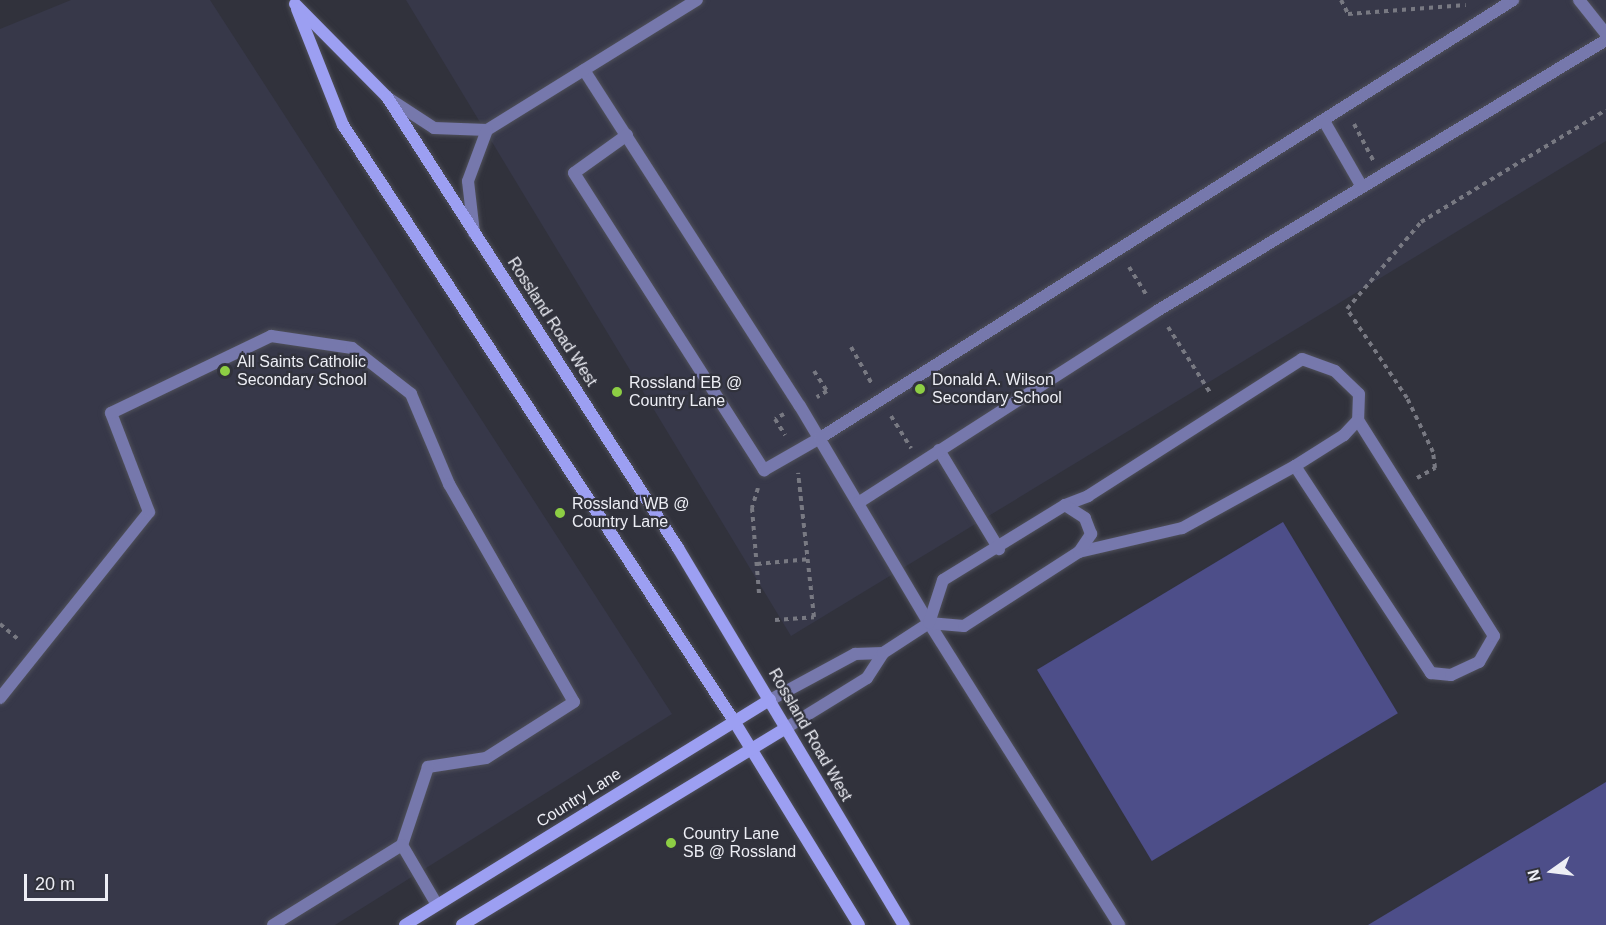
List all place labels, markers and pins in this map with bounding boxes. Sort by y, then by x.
place label: All Saints Catholic Secondary School [237,352,367,390]
marker: All Saints Catholic Secondary School [218,364,232,378]
place label: Donald A. Wilson Secondary School [932,370,1062,408]
place label: Rossland EB @ Country Lane [629,373,742,411]
marker: Donald A. Wilson Secondary School [913,382,927,396]
marker: Rossland EB @ Country Lane [610,385,624,399]
place label: Rossland WB @ Country Lane [572,494,690,532]
marker: Rossland WB @ Country Lane [553,506,567,520]
place label: Country Lane SB @ Rossland [683,824,796,862]
marker: Country Lane SB @ Rossland [664,836,678,850]

